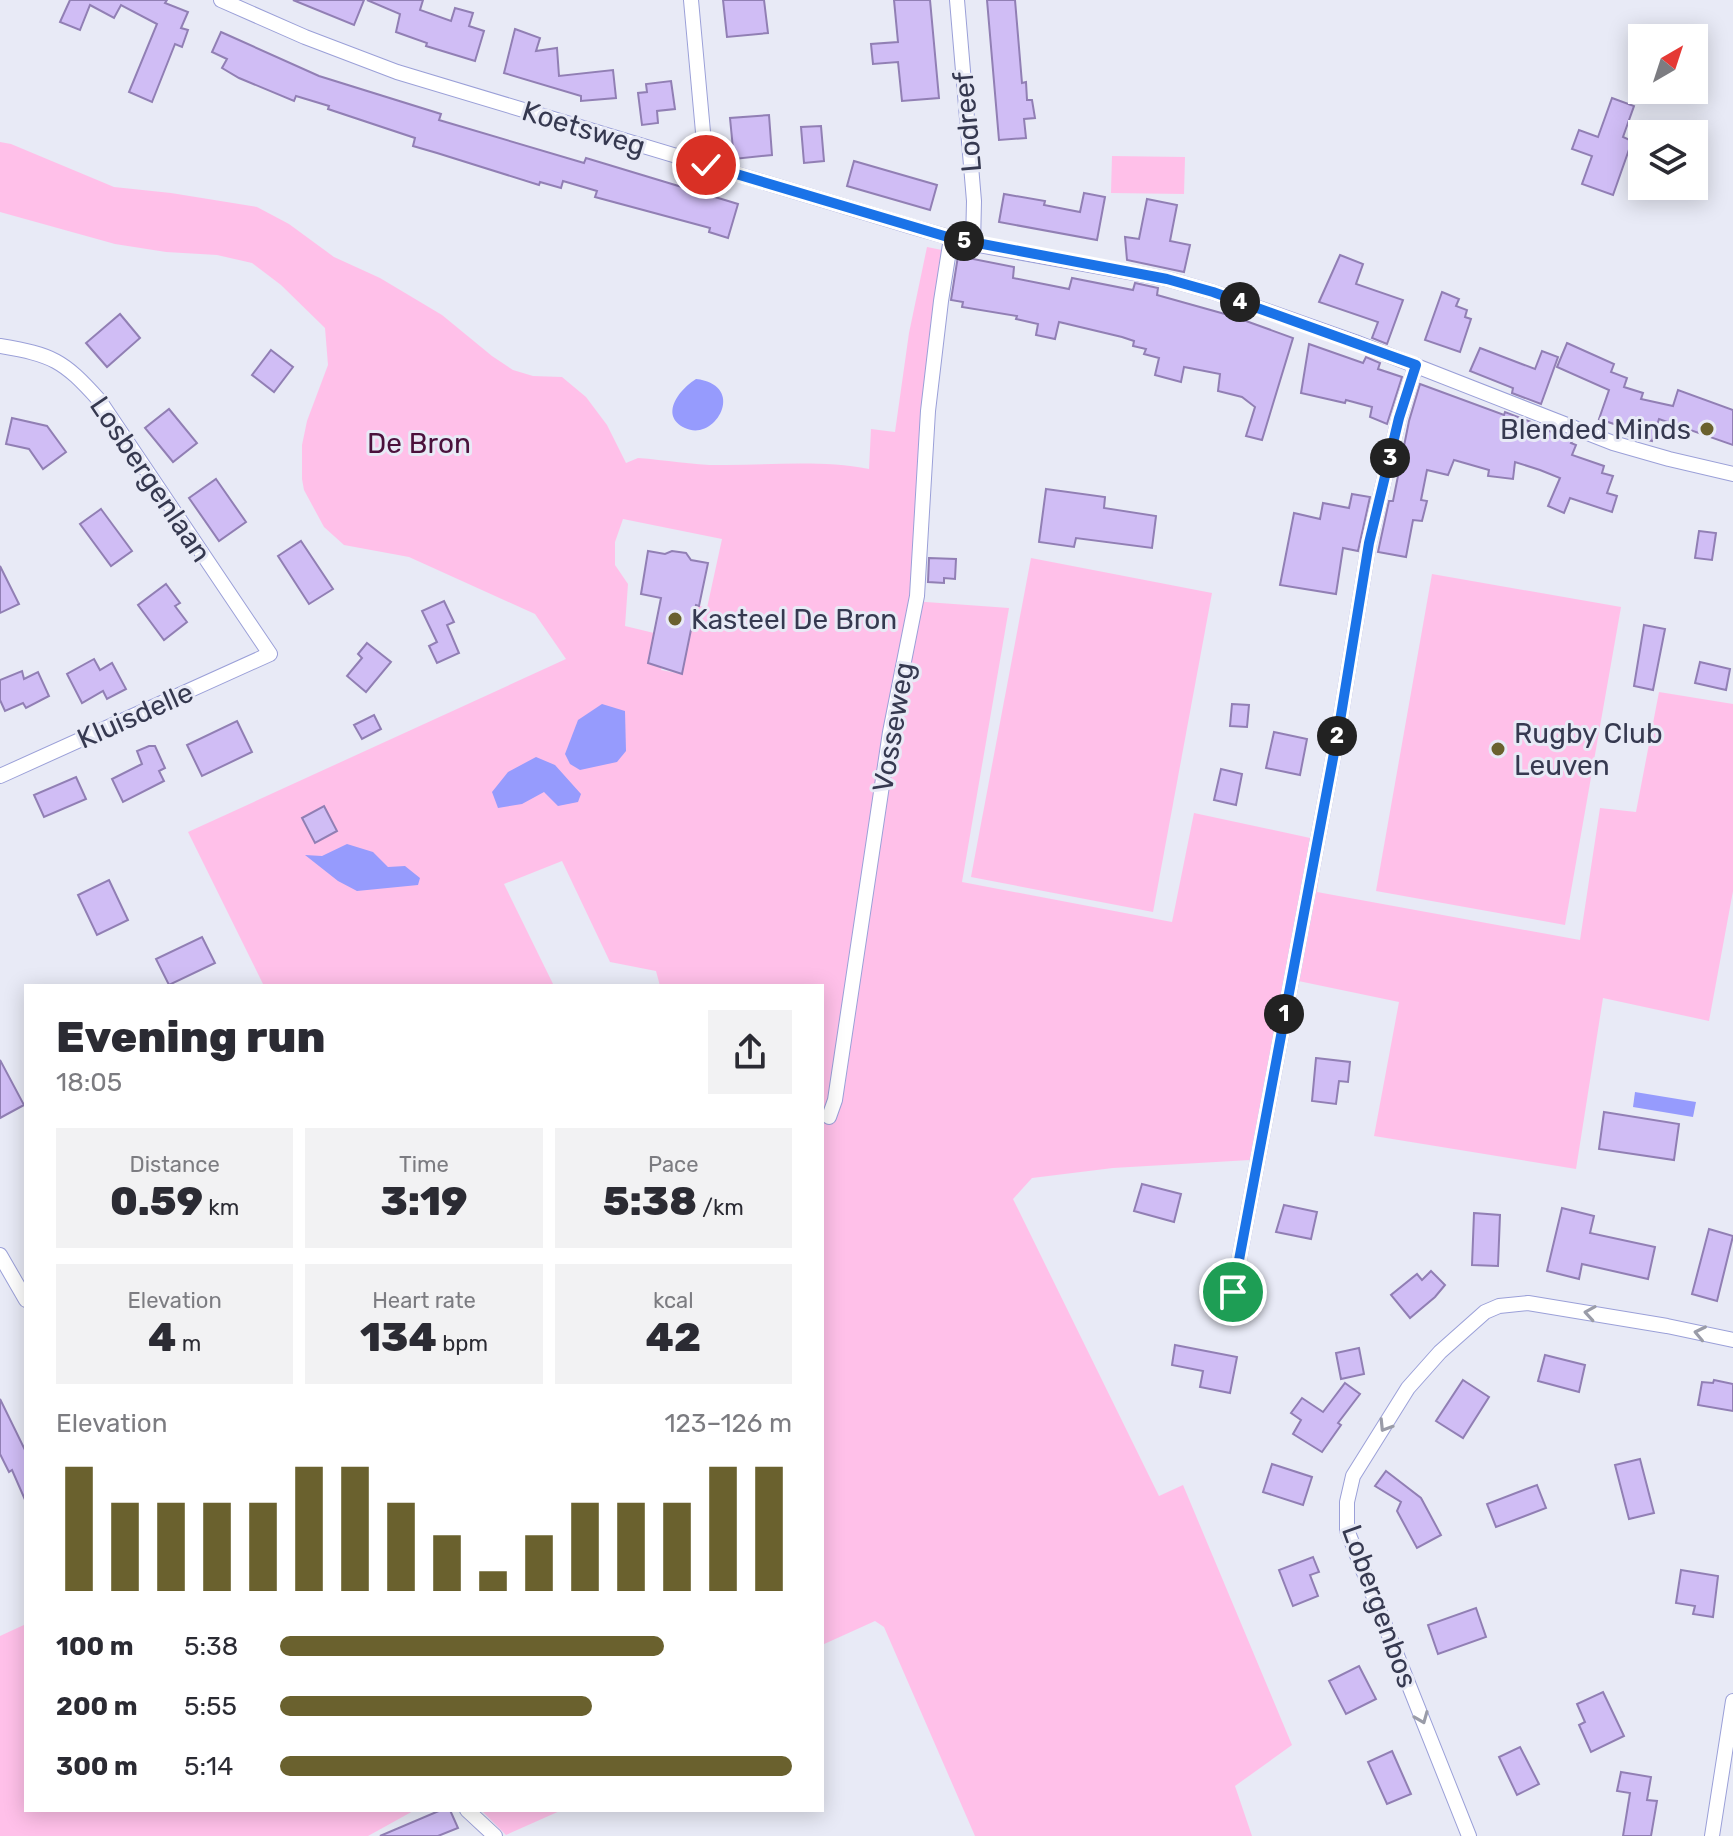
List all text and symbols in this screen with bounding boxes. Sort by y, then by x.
north arrow [1628,24,1708,104]
map controls [1628,24,1708,200]
street label: Lodreef [947,70,988,173]
street label: Koetsweg [518,94,649,163]
button: layers [1628,120,1708,200]
pin [672,131,740,199]
icon: check [684,143,728,187]
pin: 5 [944,221,984,261]
text: 5 [957,227,971,254]
pin: 4 [1220,282,1260,322]
text: 4 [1232,288,1248,315]
street label: Losbergenlaan [83,390,218,568]
place label: Blended Minds [1500,413,1691,446]
marker: Blended Minds [1698,420,1716,438]
park label: De Bron [367,427,471,460]
pin: 3 [1370,438,1410,478]
text: 3 [1383,444,1397,471]
place label: Kasteel De Bron [691,603,897,636]
marker: Kasteel De Bron [666,610,684,628]
street label: Vosseweg [866,660,921,795]
street label: Kluisdelle [72,675,198,756]
pin: 2 [1317,716,1357,756]
place label: Rugby Club Leuven [1514,717,1663,782]
text: 2 [1330,722,1344,749]
marker: Rugby Club Leuven [1489,740,1507,758]
pin: 1 [1264,994,1304,1034]
text: 1 [1279,1000,1289,1027]
button: share [708,1010,792,1094]
text: Evening run [56,1011,325,1063]
text: 18:05 [56,1067,122,1098]
text: Distance [130,1151,220,1178]
text: Time [399,1151,449,1178]
text: Pace [648,1151,699,1178]
text: 0.59 [110,1178,203,1225]
text: 3:19 [380,1178,468,1225]
text: 5:38 [603,1178,697,1225]
text: km [203,1194,239,1221]
text: /km [697,1194,744,1221]
pin [1199,1258,1267,1326]
icon: arrive [1211,1270,1255,1314]
text: Elevation [128,1287,222,1314]
text: Heart rate [372,1287,476,1314]
text: kcal [653,1287,694,1314]
one-way arrow [1583,1306,1597,1323]
text: 4 [148,1314,176,1361]
text: 134 [360,1314,437,1361]
text: 42 [646,1314,701,1361]
one-way arrow [1694,1325,1707,1342]
text: m [176,1330,201,1357]
text: bpm [437,1330,488,1357]
text: Elevation [56,1408,167,1439]
text: 123–126 m [664,1408,792,1439]
one-way arrow [1379,1417,1394,1432]
street label: Lobergenbos [1335,1520,1424,1692]
text: 100 m [56,1631,134,1662]
text: 5:38 [184,1631,238,1662]
text: 200 m [56,1691,138,1722]
text: 5:55 [184,1691,237,1722]
one-way arrow [1412,1710,1428,1724]
text: 300 m [56,1751,138,1782]
text: 5:14 [184,1751,233,1782]

